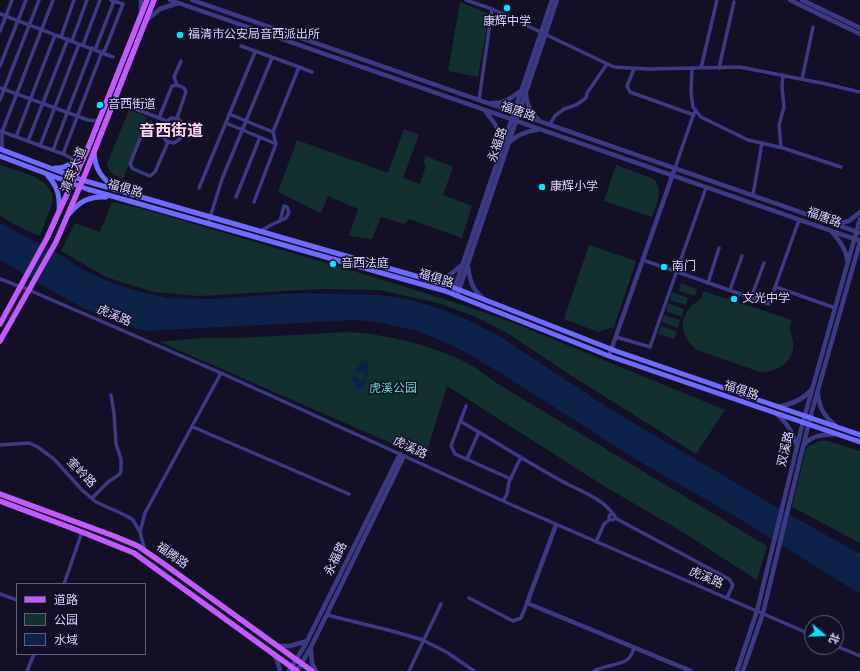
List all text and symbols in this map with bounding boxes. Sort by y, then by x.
marker: 康辉中学 [502,3,512,13]
place label: 康辉中学 [483,15,531,29]
place label: 福清市公安局音西派出所 [188,28,320,42]
marker: 福清市公安局音西派出所 [175,30,185,40]
place label: 音西街道 [108,98,156,112]
street label: 福唐路 [499,99,537,125]
marker: 音西街道 [95,100,105,110]
district label: 音西街道 [139,122,203,142]
street label: 永福路 [485,126,511,164]
street label: 清荣大道 [58,145,90,195]
street label: 福俱路 [106,177,144,201]
place label: 康辉小学 [550,180,598,194]
marker: 康辉小学 [537,182,547,192]
street label: 福唐路 [805,205,843,231]
place label: 音西法庭 [341,257,389,271]
marker: 音西法庭 [328,259,338,269]
place label: 南门 [672,260,696,274]
marker: 南门 [659,262,669,272]
street label: 福俱路 [417,267,455,291]
place label: 文光中学 [742,292,790,306]
marker: 文光中学 [729,294,739,304]
street label: 虎溪路 [95,302,133,330]
street label: 福俱路 [722,378,760,404]
park label: 虎溪公园 [369,382,417,396]
street label: 双溪路 [775,430,797,468]
street label: 虎溪路 [391,434,429,462]
street label: 奎岭路 [63,455,99,491]
street label: 福腾路 [153,540,191,572]
street label: 永福路 [322,540,350,578]
street label: 虎溪路 [687,564,725,592]
legend [16,583,146,655]
text: 道路 [54,592,78,608]
text: 公园 [54,612,78,628]
north arrow [804,615,844,655]
text: 北 [826,631,843,646]
text: 水域 [54,632,78,648]

